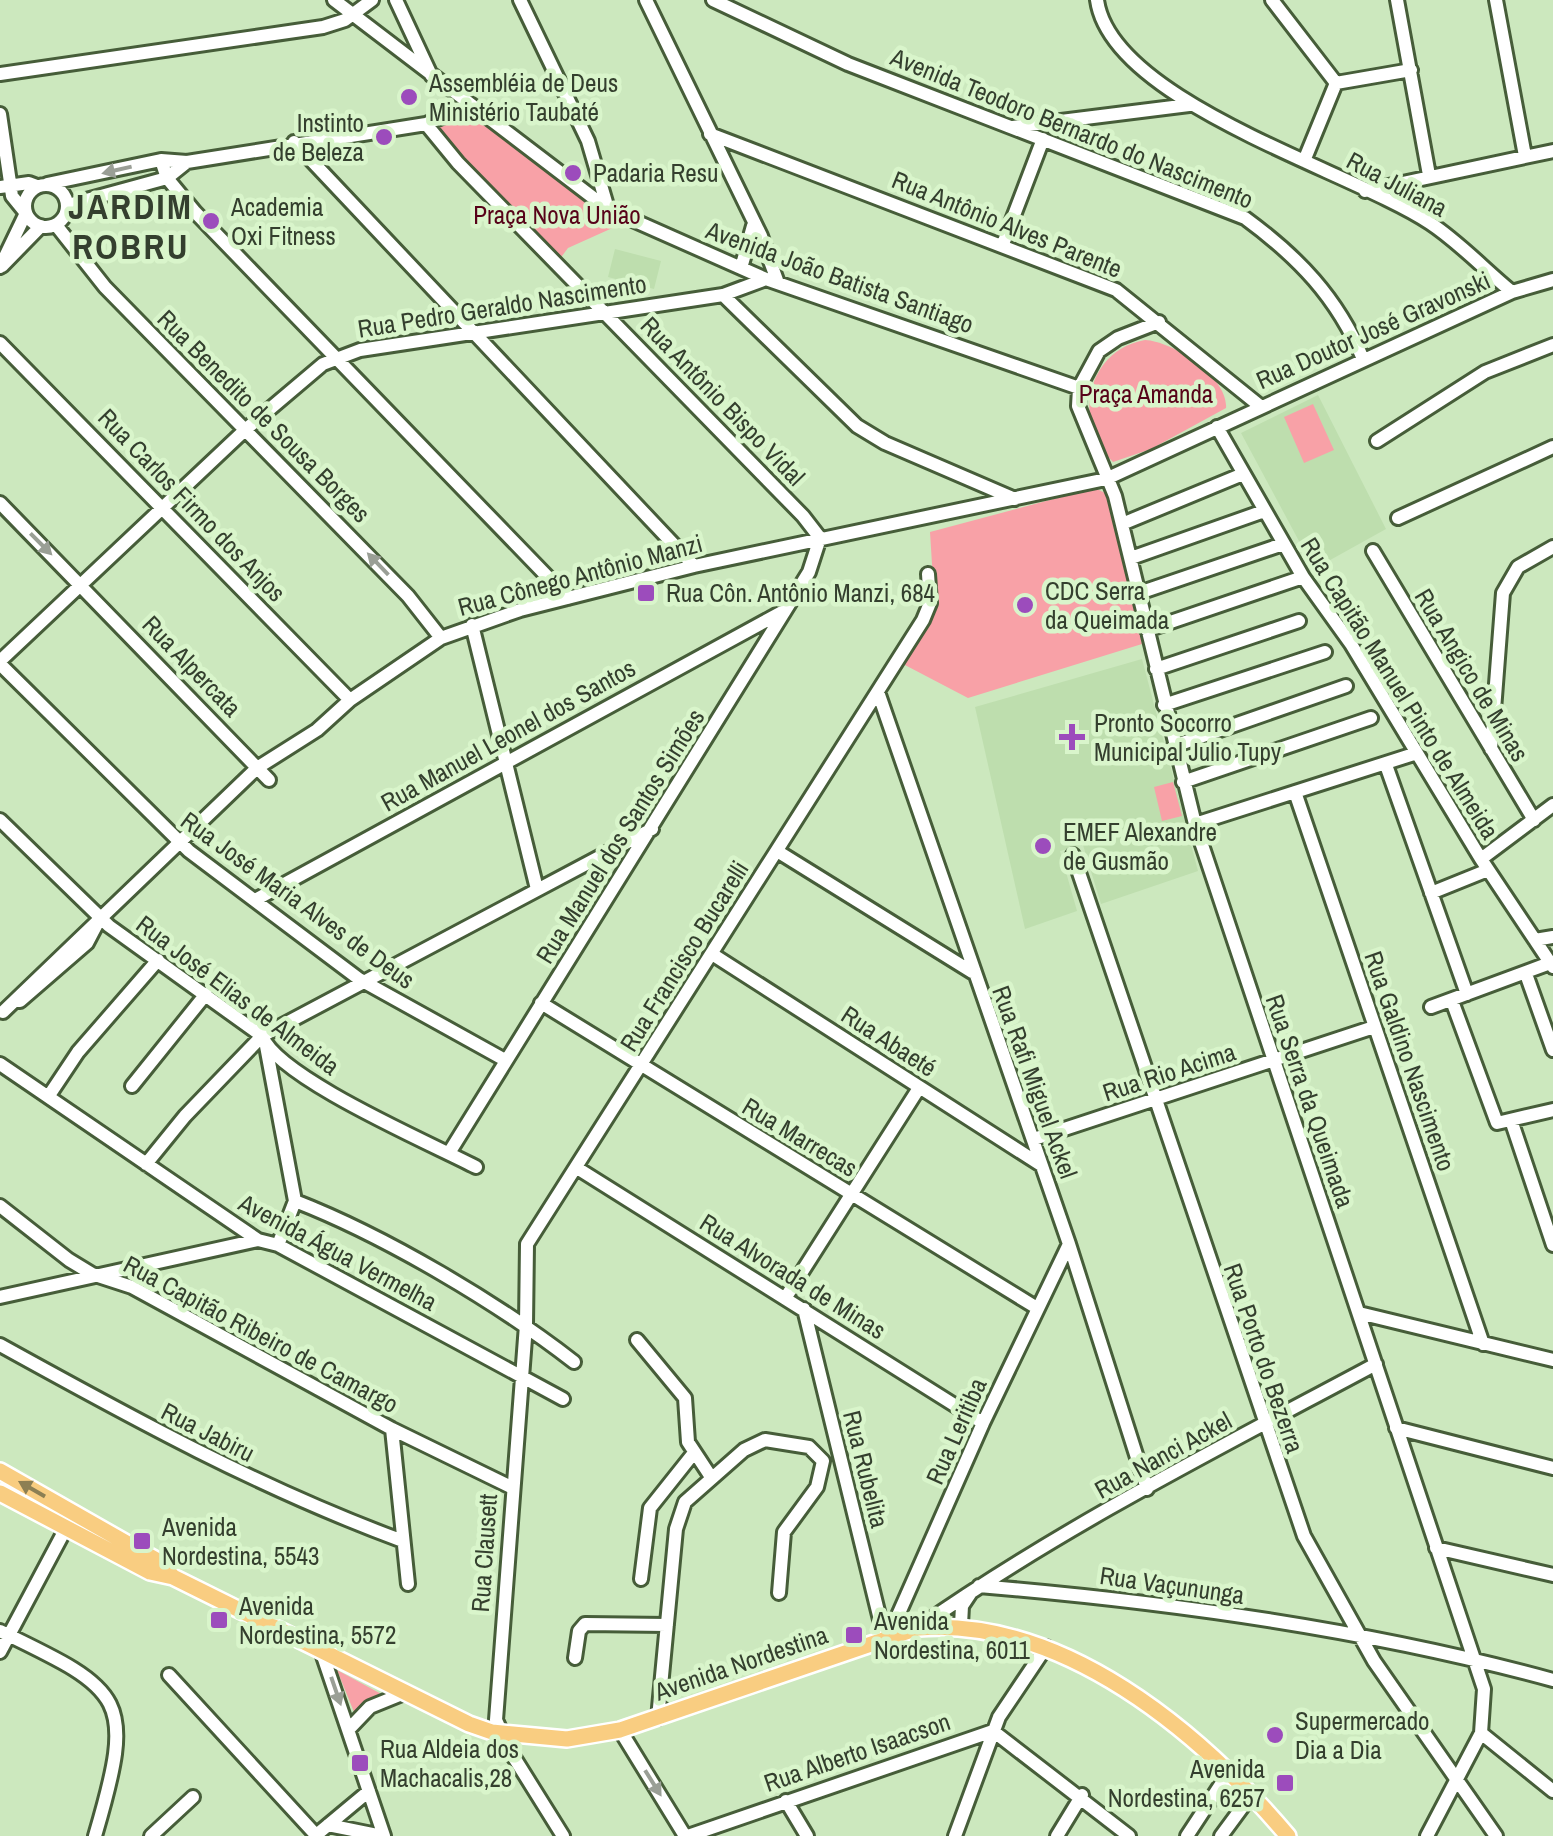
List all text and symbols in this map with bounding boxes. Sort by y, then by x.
street label: Avenida Teodoro Bernardo do Nascimento [885,39,1258,216]
place label: Assembléia de Deus Ministério Taubaté [428,66,618,129]
marker: Assembléia de Deus Ministério Taubaté [398,86,420,108]
place label: Instinto de Beleza [273,106,365,169]
marker: Instinto de Beleza [373,126,395,148]
street label: Rua Juliana [1341,143,1454,225]
place label: Padaria Resu [593,156,718,190]
marker: Padaria Resu [562,162,584,184]
street label: Rua Antônio Alves Parente [887,162,1127,286]
one-way arrow [101,163,132,178]
district label: JARDIM ROBRU [68,183,194,270]
place label: Academia Oxi Fitness [230,190,336,253]
park label: Praça Nova União [473,198,641,232]
marker: Academia Oxi Fitness [200,210,222,232]
street label: Avenida João Batista Santiago [701,212,978,341]
street label: Rua Doutor José Gravonski [1251,263,1495,397]
street label: Rua Pedro Geraldo Nascimento [355,266,649,346]
street label: Rua Benedito de Sousa Borges [150,302,378,530]
street label: Rua Antônio Bispo Vidal [633,309,813,493]
park label: Praça Amanda [1079,377,1214,411]
street label: Rua Carlos Firmo dos Anjos [91,401,293,609]
street label: Rua Cônego Antônio Manzi [454,526,706,624]
one-way arrow [28,531,52,555]
street label: Rua Capitão Manuel Pinto de Almeida [1293,531,1507,846]
one-way arrow [366,553,390,577]
place label: CDC Serra da Queimada [1045,574,1170,637]
place label: Rua Côn. Antônio Manzi, 684 [666,576,935,610]
marker: Rua Côn. Antônio Manzi, 684 [635,582,657,604]
street label: Rua Angico de Minas [1407,582,1537,768]
marker: CDC Serra da Queimada [1014,594,1036,616]
street label: Rua Alpercata [135,608,249,725]
street label: Rua Manuel Leonel dos Santos [375,651,641,819]
street label: Rua Manuel dos Santos Simões [528,702,712,970]
place label: Pronto Socorro Municipal Julio Tupy [1094,706,1282,769]
marker: Pronto Socorro Municipal Julio Tupy [1059,724,1085,750]
street label: Rua José Maria Alves de Deus [174,804,422,996]
place label: EMEF Alexandre de Gusmão [1063,815,1217,878]
marker: EMEF Alexandre de Gusmão [1032,835,1054,857]
street label: Rua Francisco Bucarelli [612,854,756,1058]
street label: Rua José Elias de Almeida [129,907,347,1083]
street label: Rua Galdino Nascimento [1356,947,1464,1175]
street label: Rua Rafi Miguel Ackel [984,981,1086,1183]
street label: Rua Serra da Queimada [1258,990,1363,1213]
street label: Rua Abaeté [835,998,943,1084]
street label: Rua Rio Acima [1098,1034,1240,1109]
street label: Rua Marrecas [736,1089,864,1185]
street label: Avenida Água Vermelha [232,1185,443,1319]
street label: Rua Alvorada de Minas [694,1205,892,1347]
street label: Rua Capitão Ribeiro de Camargo [118,1247,404,1421]
street label: Rua Porto do Bezerra [1216,1259,1313,1458]
street label: Rua Leritiba [918,1372,995,1489]
street label: Rua Jabiru [156,1394,260,1470]
street label: Rua Nanci Ackel [1088,1403,1238,1507]
street label: Rua Rubelita [835,1407,897,1532]
one-way arrow [17,1481,46,1498]
street label: Rua Clausett [463,1492,505,1613]
place label: Avenida Nordestina, 5543 [161,1510,319,1573]
marker: Avenida Nordestina, 5543 [131,1530,153,1552]
street label: Rua Vaçununga [1098,1558,1247,1612]
place label: Avenida Nordestina, 5572 [238,1589,396,1652]
place label: Avenida Nordestina, 6011 [873,1604,1030,1667]
marker: Avenida Nordestina, 5572 [208,1609,230,1631]
street label: Avenida Nordestina [649,1617,833,1709]
marker: Avenida Nordestina, 6011 [843,1624,865,1646]
one-way arrow [329,1677,344,1707]
street label: Rua Alberto Isaacson [759,1704,955,1800]
place label: Supermercado Dia a Dia [1295,1704,1429,1767]
marker: Supermercado Dia a Dia [1264,1724,1286,1746]
place label: Rua Aldeia dos Machacalis,28 [380,1732,519,1795]
marker: Rua Aldeia dos Machacalis,28 [349,1752,371,1774]
place label: Avenida Nordestina, 6257 [1108,1752,1266,1815]
one-way arrow [643,1769,661,1797]
marker: Avenida Nordestina, 6257 [1274,1772,1296,1794]

